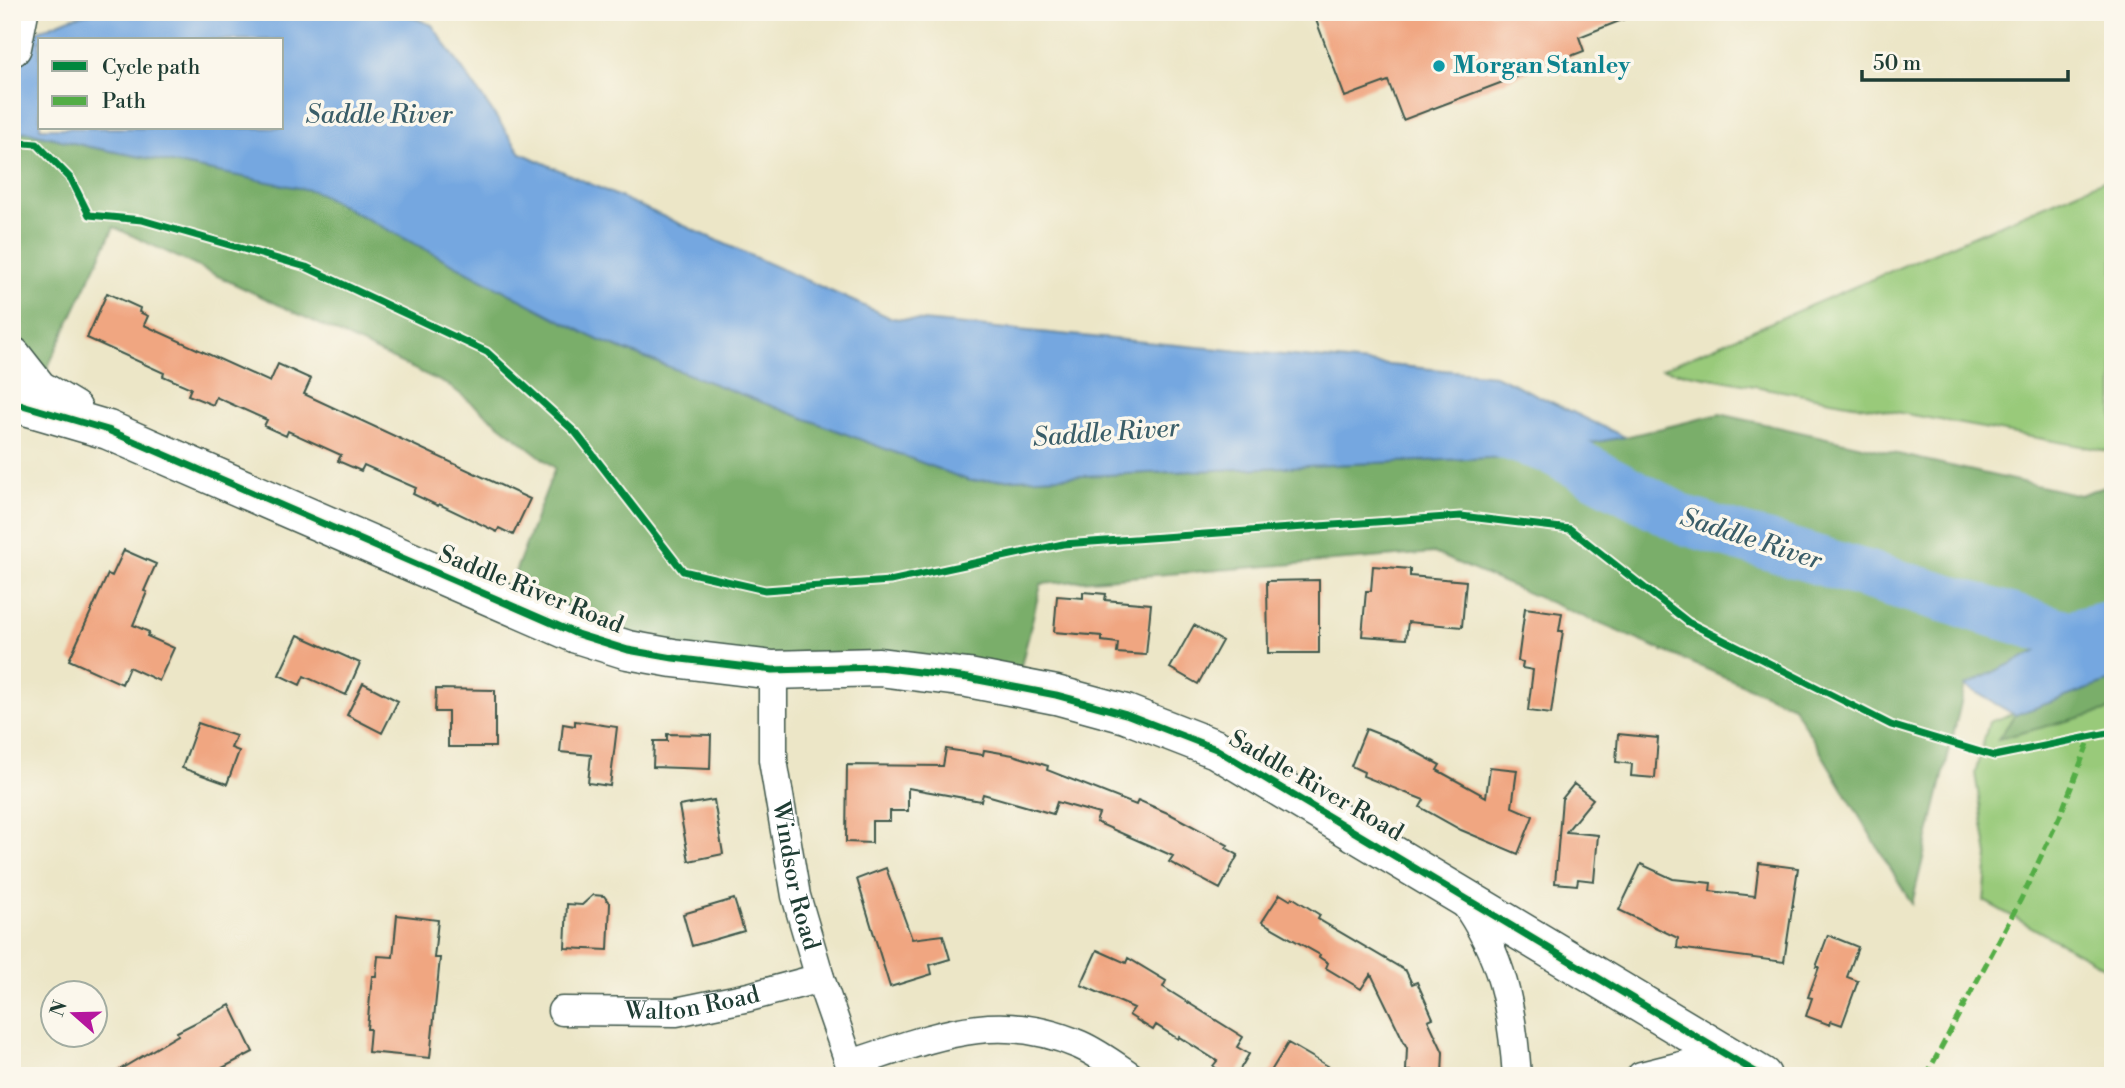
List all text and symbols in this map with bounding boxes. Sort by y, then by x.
legend [38,38,284,130]
scale bar [1862,38,2069,82]
place label: Morgan Stanley [1453,51,1631,81]
text: 50 m [1873,51,1921,77]
text: Cycle path [102,55,201,81]
marker: Morgan Stanley [1431,58,1447,74]
text: Path [102,89,147,115]
water label: Saddle River [306,99,453,131]
water label: Saddle River [1032,412,1181,454]
water label: Saddle River [1676,501,1827,577]
street label: Saddle River Road [434,539,628,641]
street label: Saddle River Road [1223,724,1409,848]
street label: Windsor Road [765,798,826,954]
north arrow [38,979,108,1050]
street label: Walton Road [624,980,763,1027]
text: N [45,997,73,1020]

